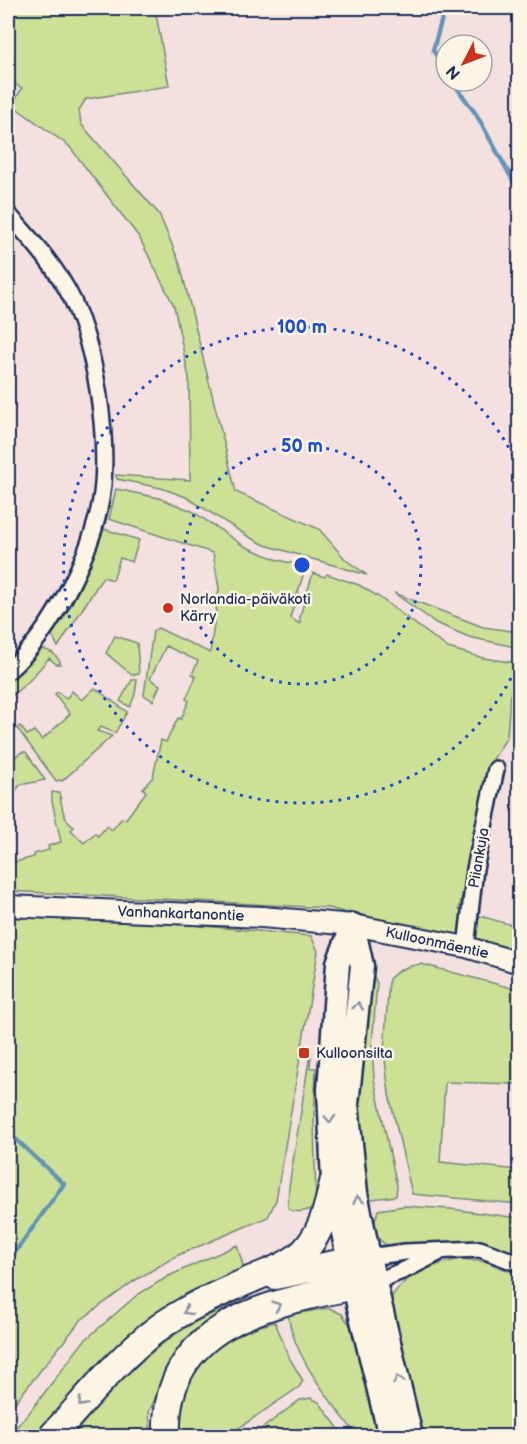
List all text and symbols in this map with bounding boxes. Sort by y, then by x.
north arrow [434,33,494,93]
text: N [443,61,465,83]
text: 100 m [277,317,327,338]
text: 50 m [281,436,323,457]
centre of rings [292,555,312,575]
place label: Norlandia-päiväkoti Kärry [180,590,311,626]
marker: Norlandia-päiväkoti Kärry [161,601,175,615]
street label: Piiankuja [464,826,494,890]
street label: Vanhankartanontie [117,902,245,926]
street label: Kulloonmäentie [384,923,490,963]
one-way arrow [351,1001,364,1010]
place label: Kulloonsilta [316,1044,393,1063]
marker: Kulloonsilta [297,1046,311,1060]
one-way arrow [323,1114,336,1123]
one-way arrow [352,1195,365,1205]
one-way arrow [271,1301,282,1313]
one-way arrow [182,1304,193,1315]
one-way arrow [392,1375,405,1385]
one-way arrow [78,1396,89,1407]

